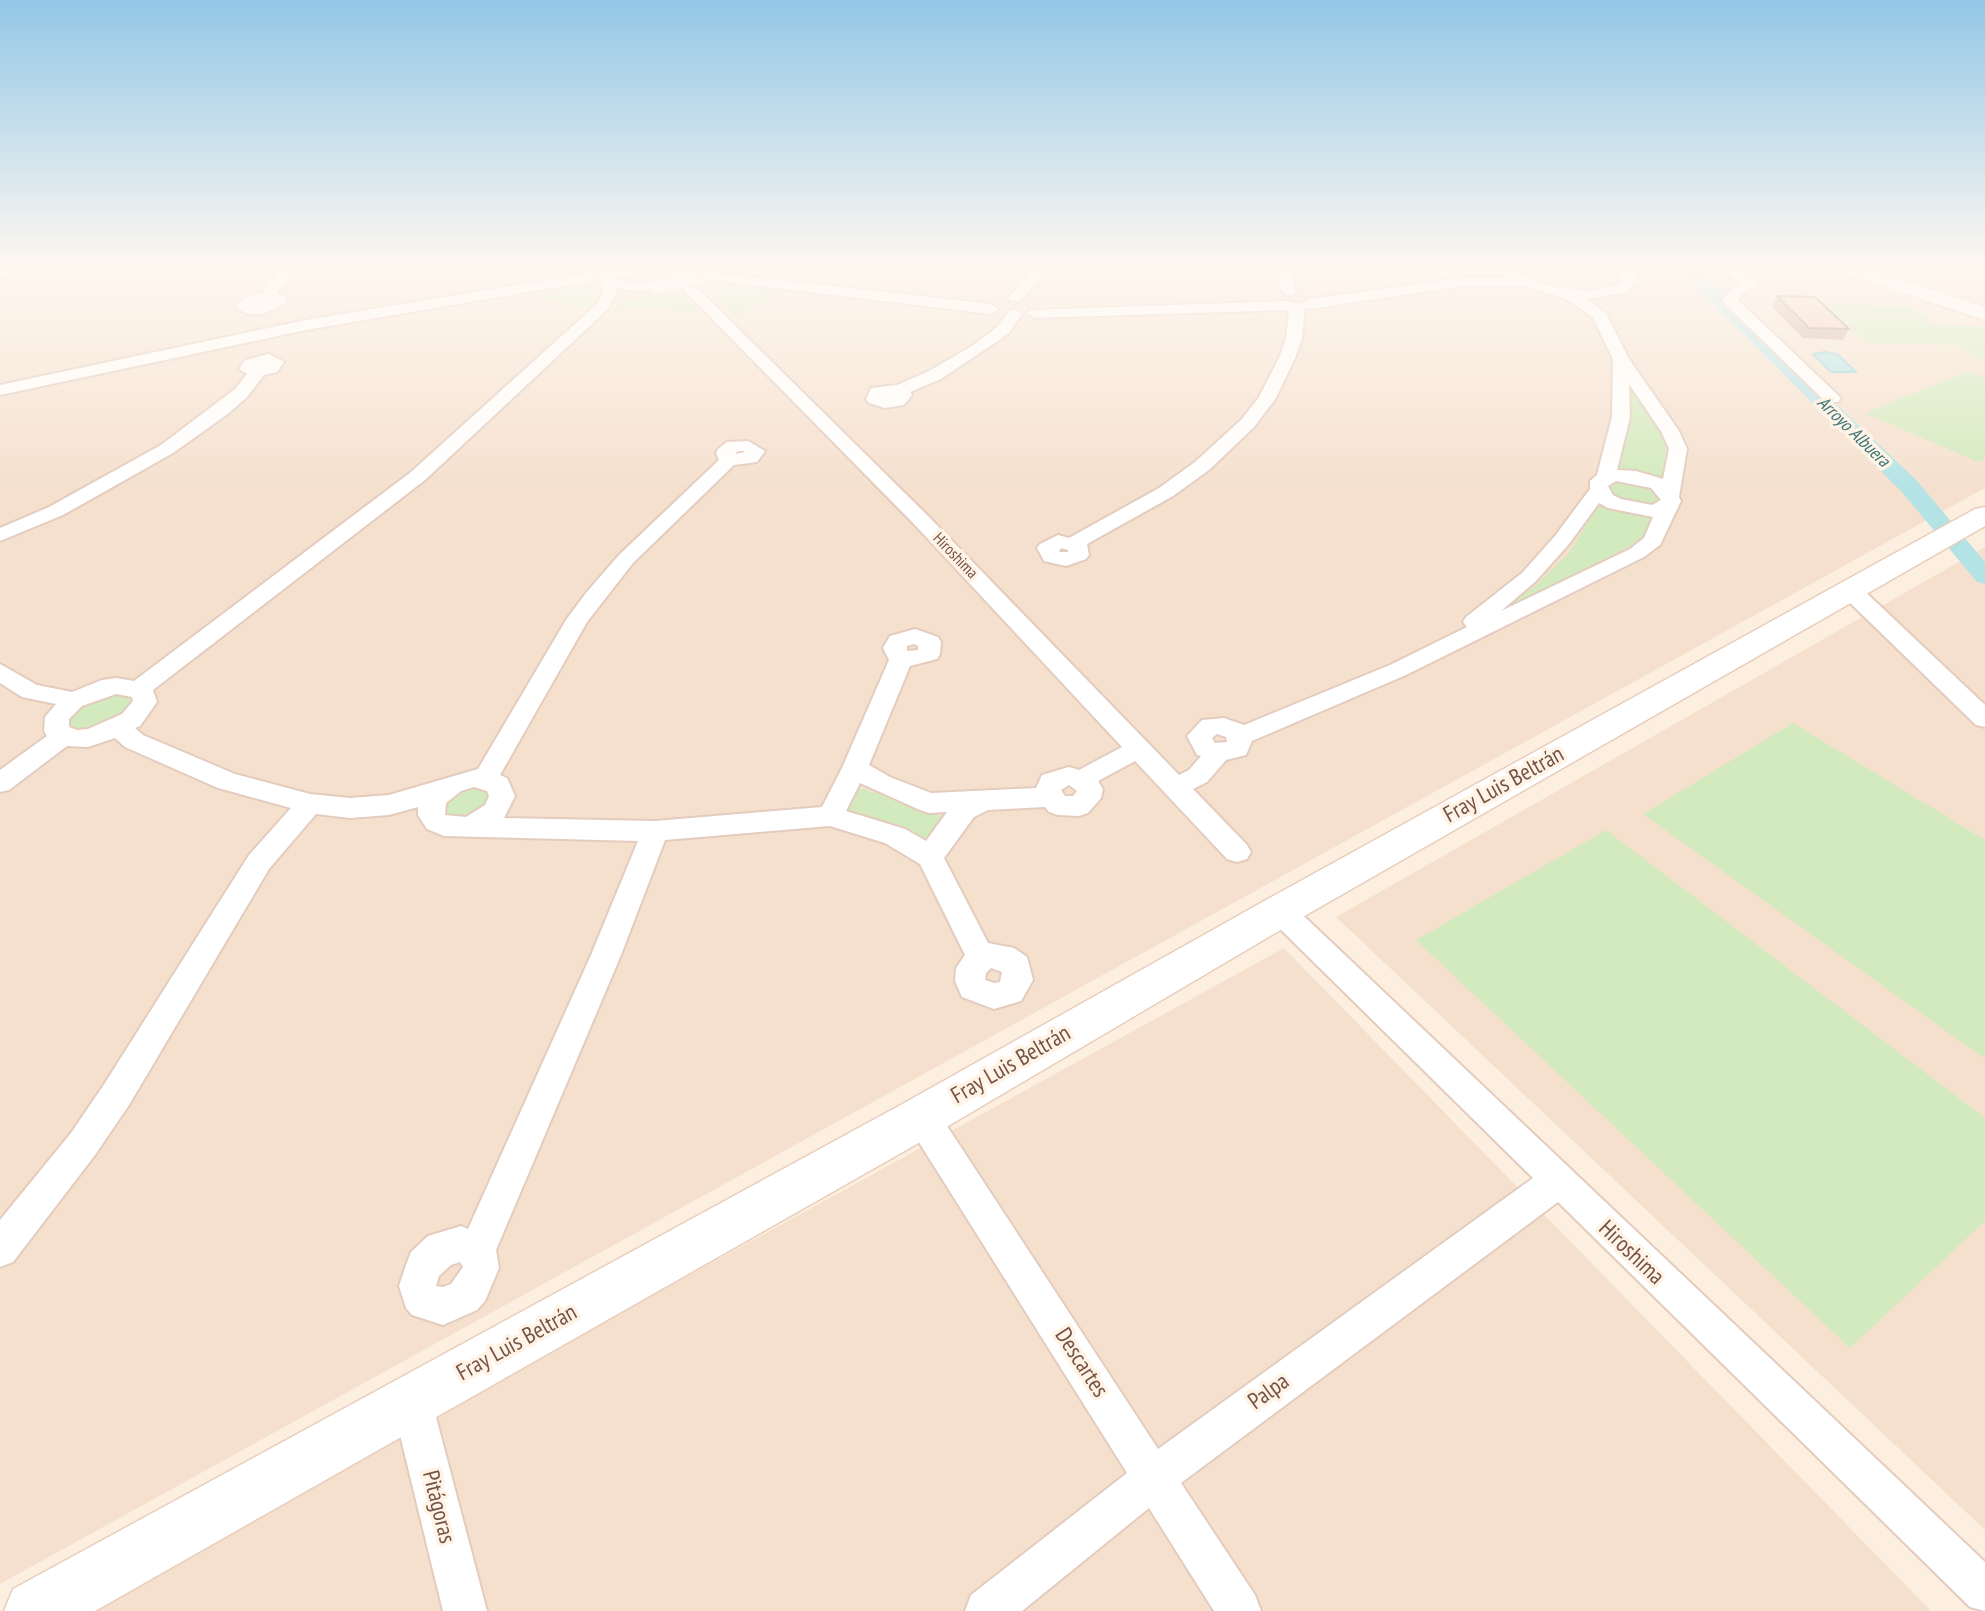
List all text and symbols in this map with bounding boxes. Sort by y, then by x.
water label: Arroyo Albuera [1812,392,1894,472]
street label: Hiroshima [929,529,981,583]
street label: Fray Luis Beltrán [1439,741,1569,829]
street label: Fray Luis Beltrán [947,1020,1075,1110]
street label: Hiroshima [1592,1215,1670,1291]
street label: Fray Luis Beltrán [452,1299,582,1387]
street label: Descartes [1048,1323,1114,1403]
street label: Palpa [1243,1368,1295,1416]
street label: Pitágoras [416,1468,460,1546]

